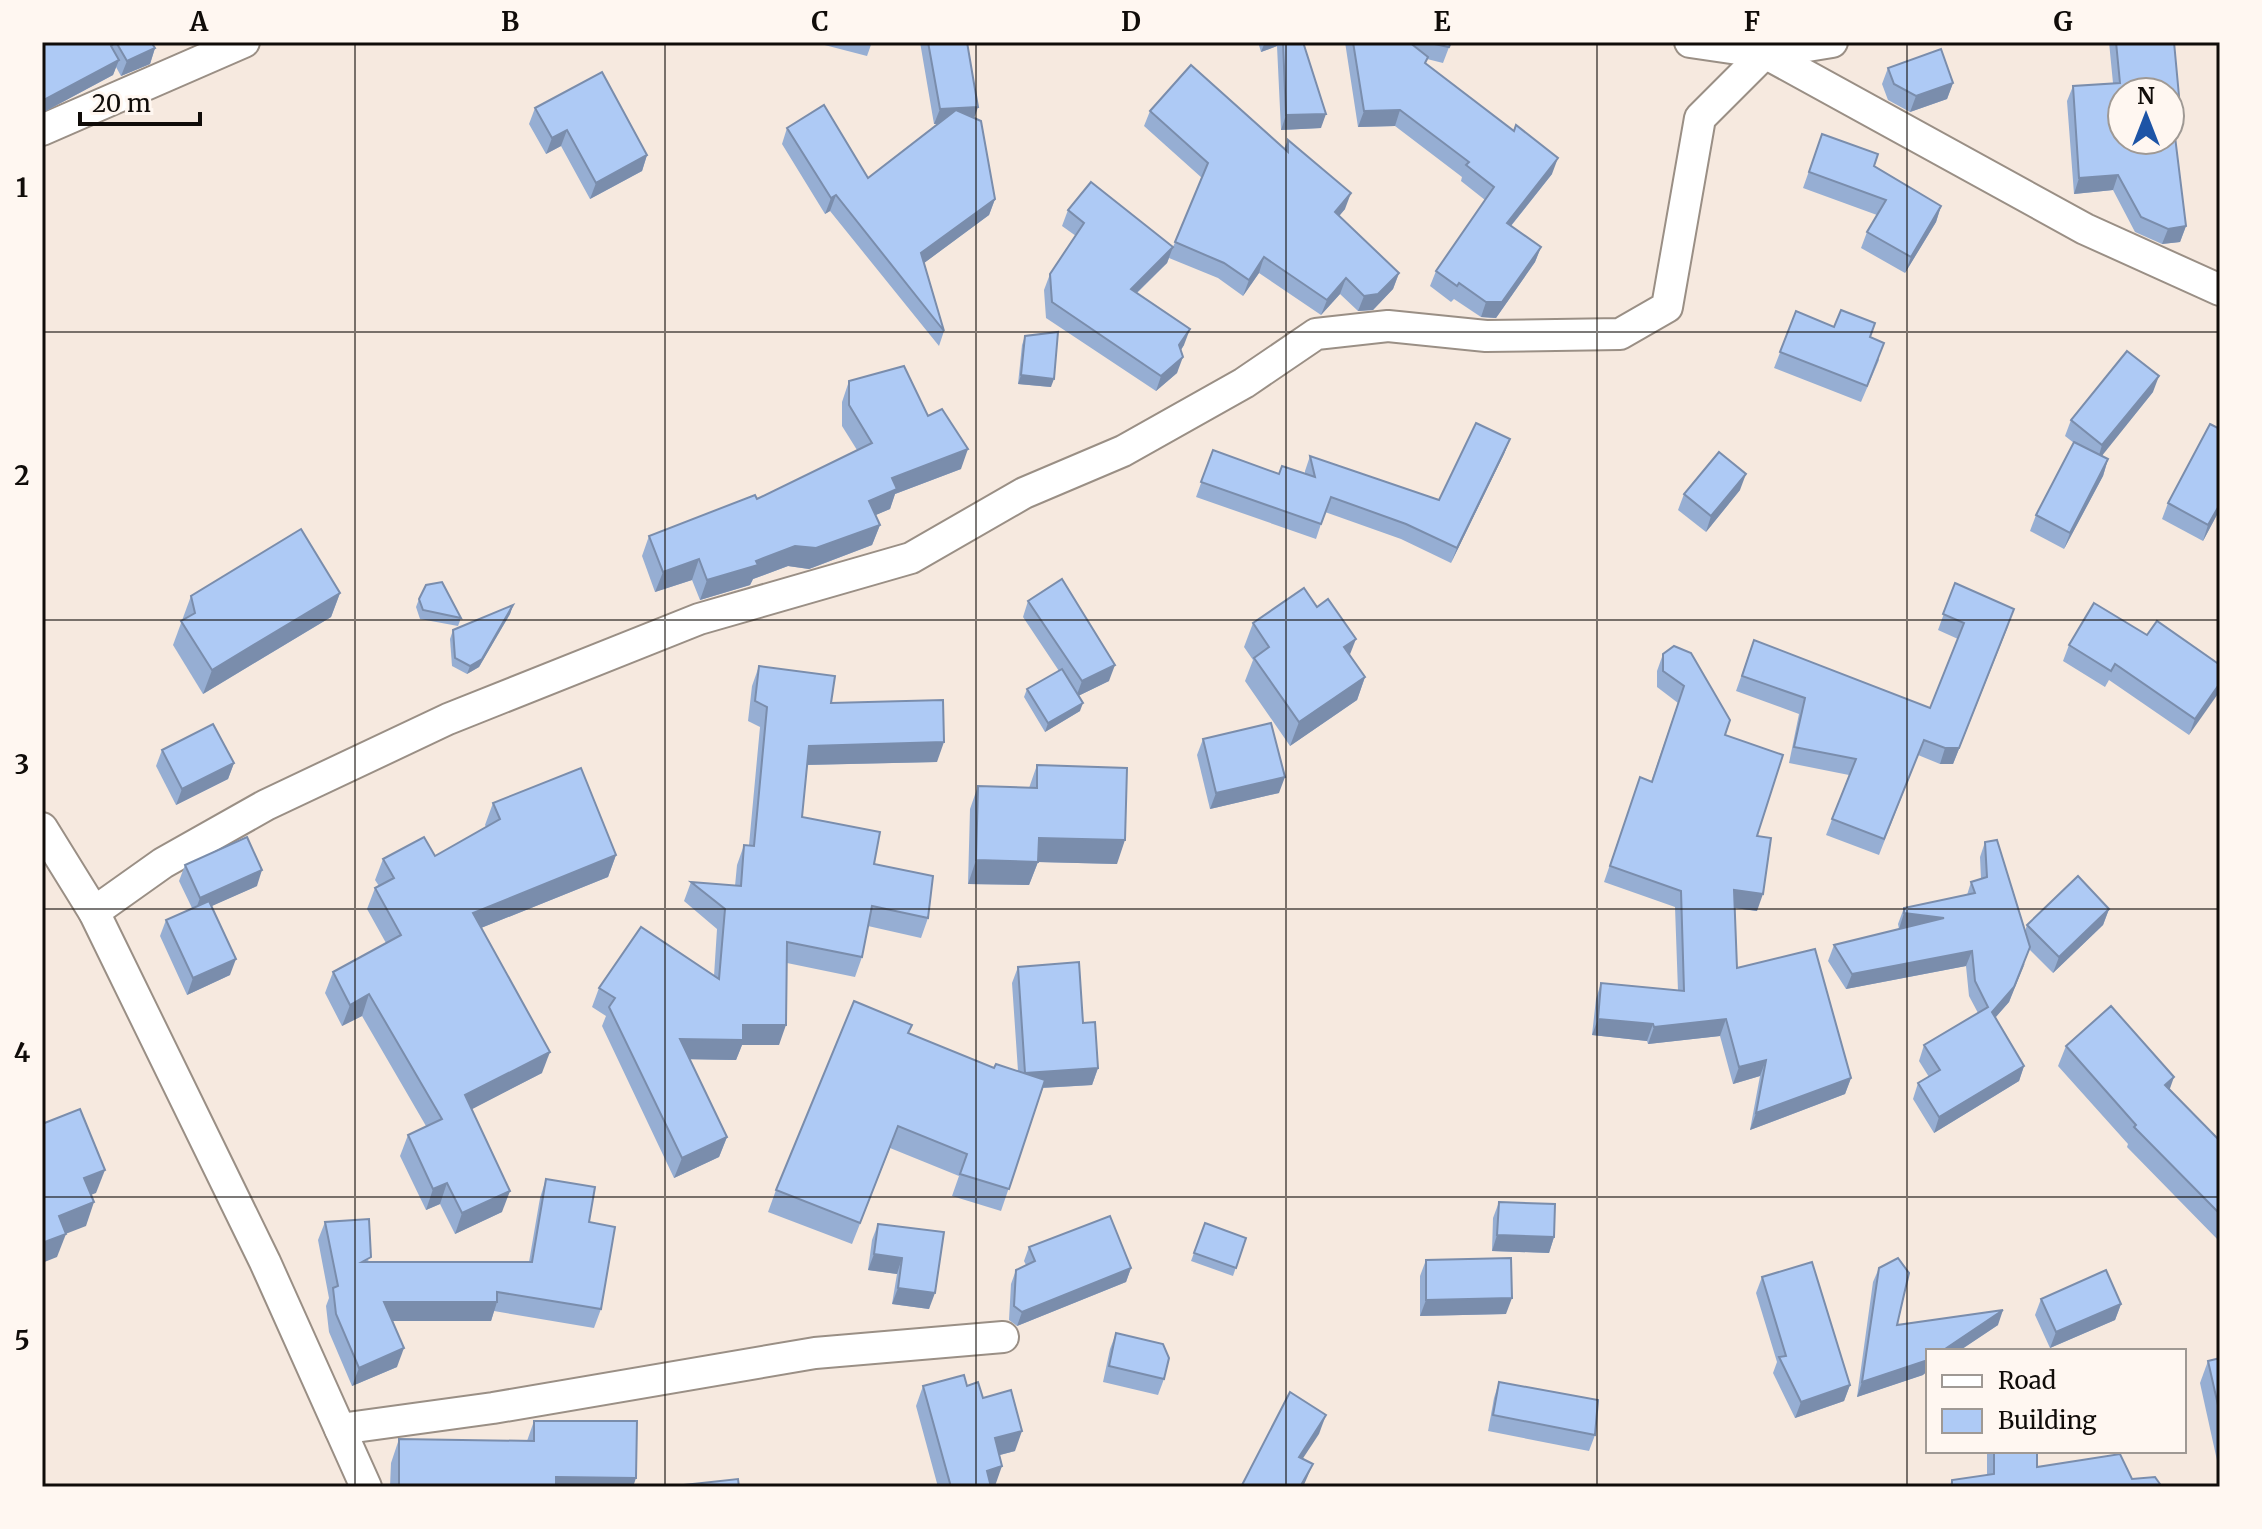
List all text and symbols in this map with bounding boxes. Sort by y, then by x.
text: A [189,5,209,38]
text: B [501,5,519,38]
text: C [811,5,829,38]
text: D [1121,5,1141,38]
text: E [1434,5,1451,38]
text: F [1744,5,1760,38]
text: G [2054,5,2073,38]
scale bar [80,76,200,126]
north arrow [2106,76,2186,156]
text: N [2137,82,2155,110]
text: 20 m [92,88,151,119]
text: 1 [16,171,28,204]
text: 2 [14,459,30,492]
text: 3 [15,748,29,781]
text: 4 [14,1036,31,1069]
text: 5 [14,1324,30,1357]
legend [1926,1349,2186,1453]
text: Road [1998,1365,2056,1396]
text: Building [1998,1405,2097,1436]

